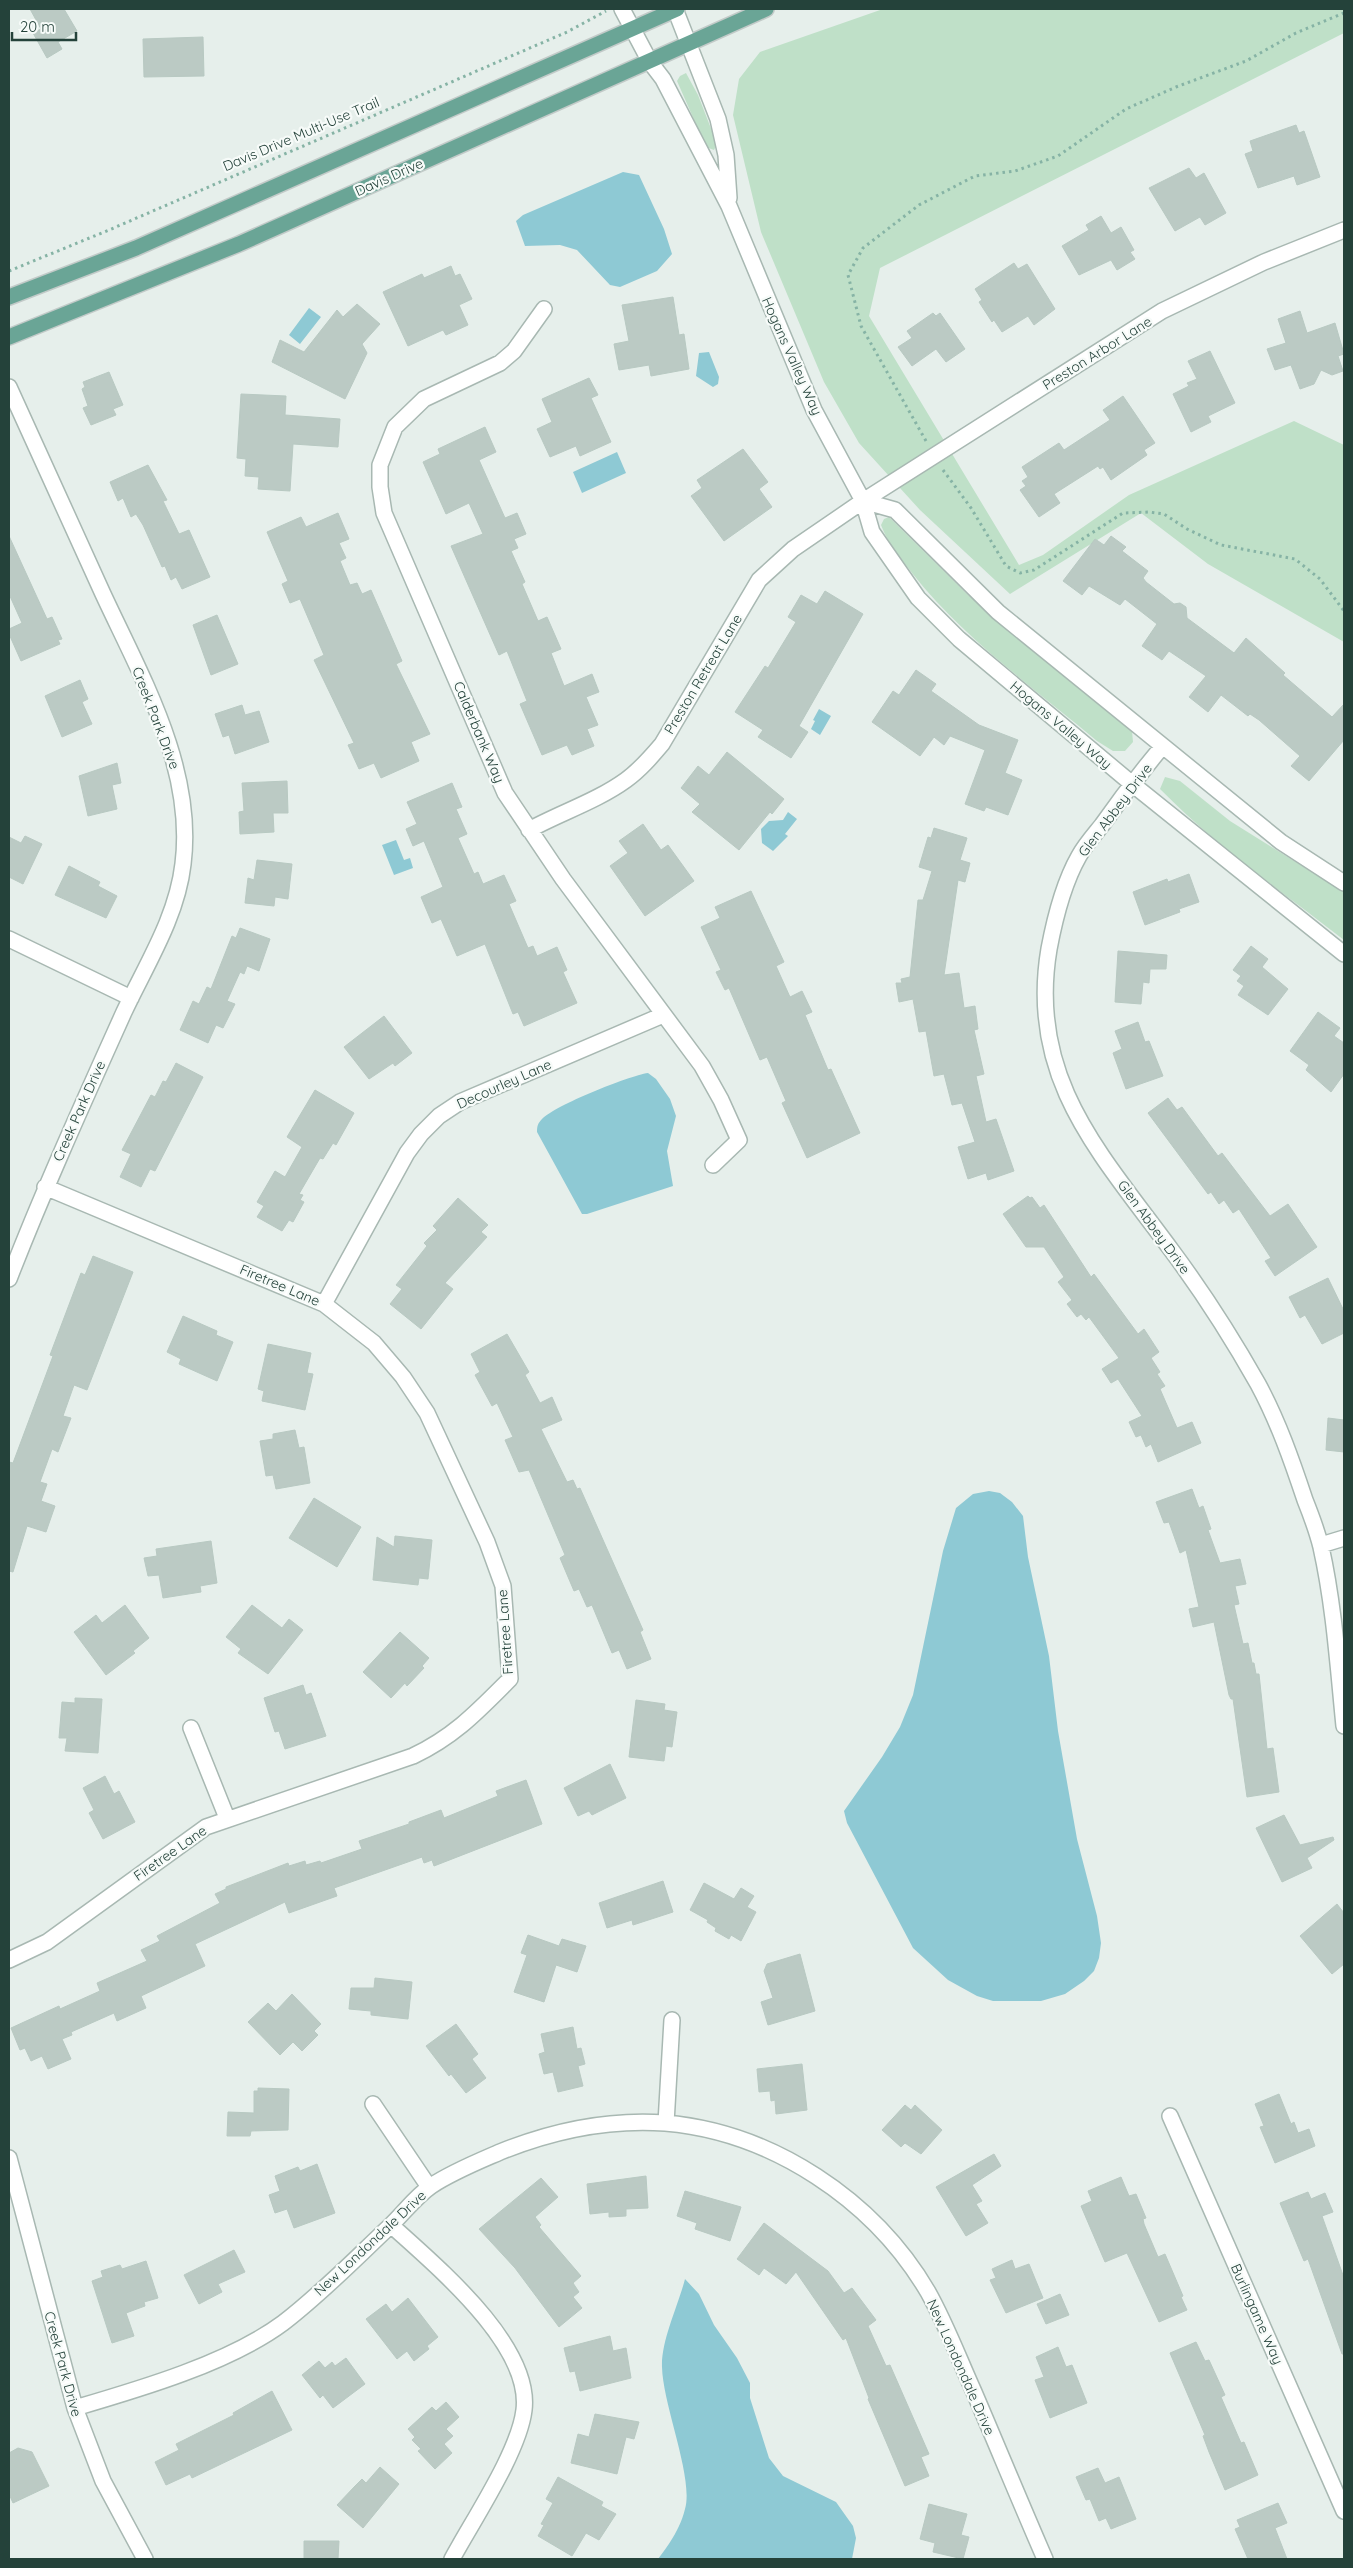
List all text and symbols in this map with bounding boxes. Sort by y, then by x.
scale bar [12,10,76,42]
text: 20 m [20,17,55,36]
street label: Davis Drive Multi-Use Trail [220,93,382,175]
street label: Davis Drive [352,154,426,200]
street label: Hogans Valley Way [758,294,826,418]
street label: Preston Arbor Lane [1039,312,1155,394]
street label: Preston Retreat Lane [660,611,746,737]
street label: Creek Park Drive [128,664,184,772]
street label: Hogans Valley Way [1006,677,1116,773]
street label: Calderbank Way [449,678,509,786]
street label: Glen Abbey Drive [1074,760,1156,860]
street label: Decourley Lane [454,1055,554,1113]
street label: Creek Park Drive [49,1058,109,1164]
street label: Glen Abbey Drive [1114,1176,1194,1278]
street label: Firetree Lane [237,1260,323,1310]
street label: Firetree Lane [493,1589,517,1675]
street label: Firetree Lane [130,1821,210,1885]
street label: New Londondale Drive [310,2186,430,2300]
street label: Burlingame Way [1227,2261,1287,2367]
street label: New Londondale Drive [923,2296,999,2438]
street label: Creek Park Drive [40,2309,86,2419]

